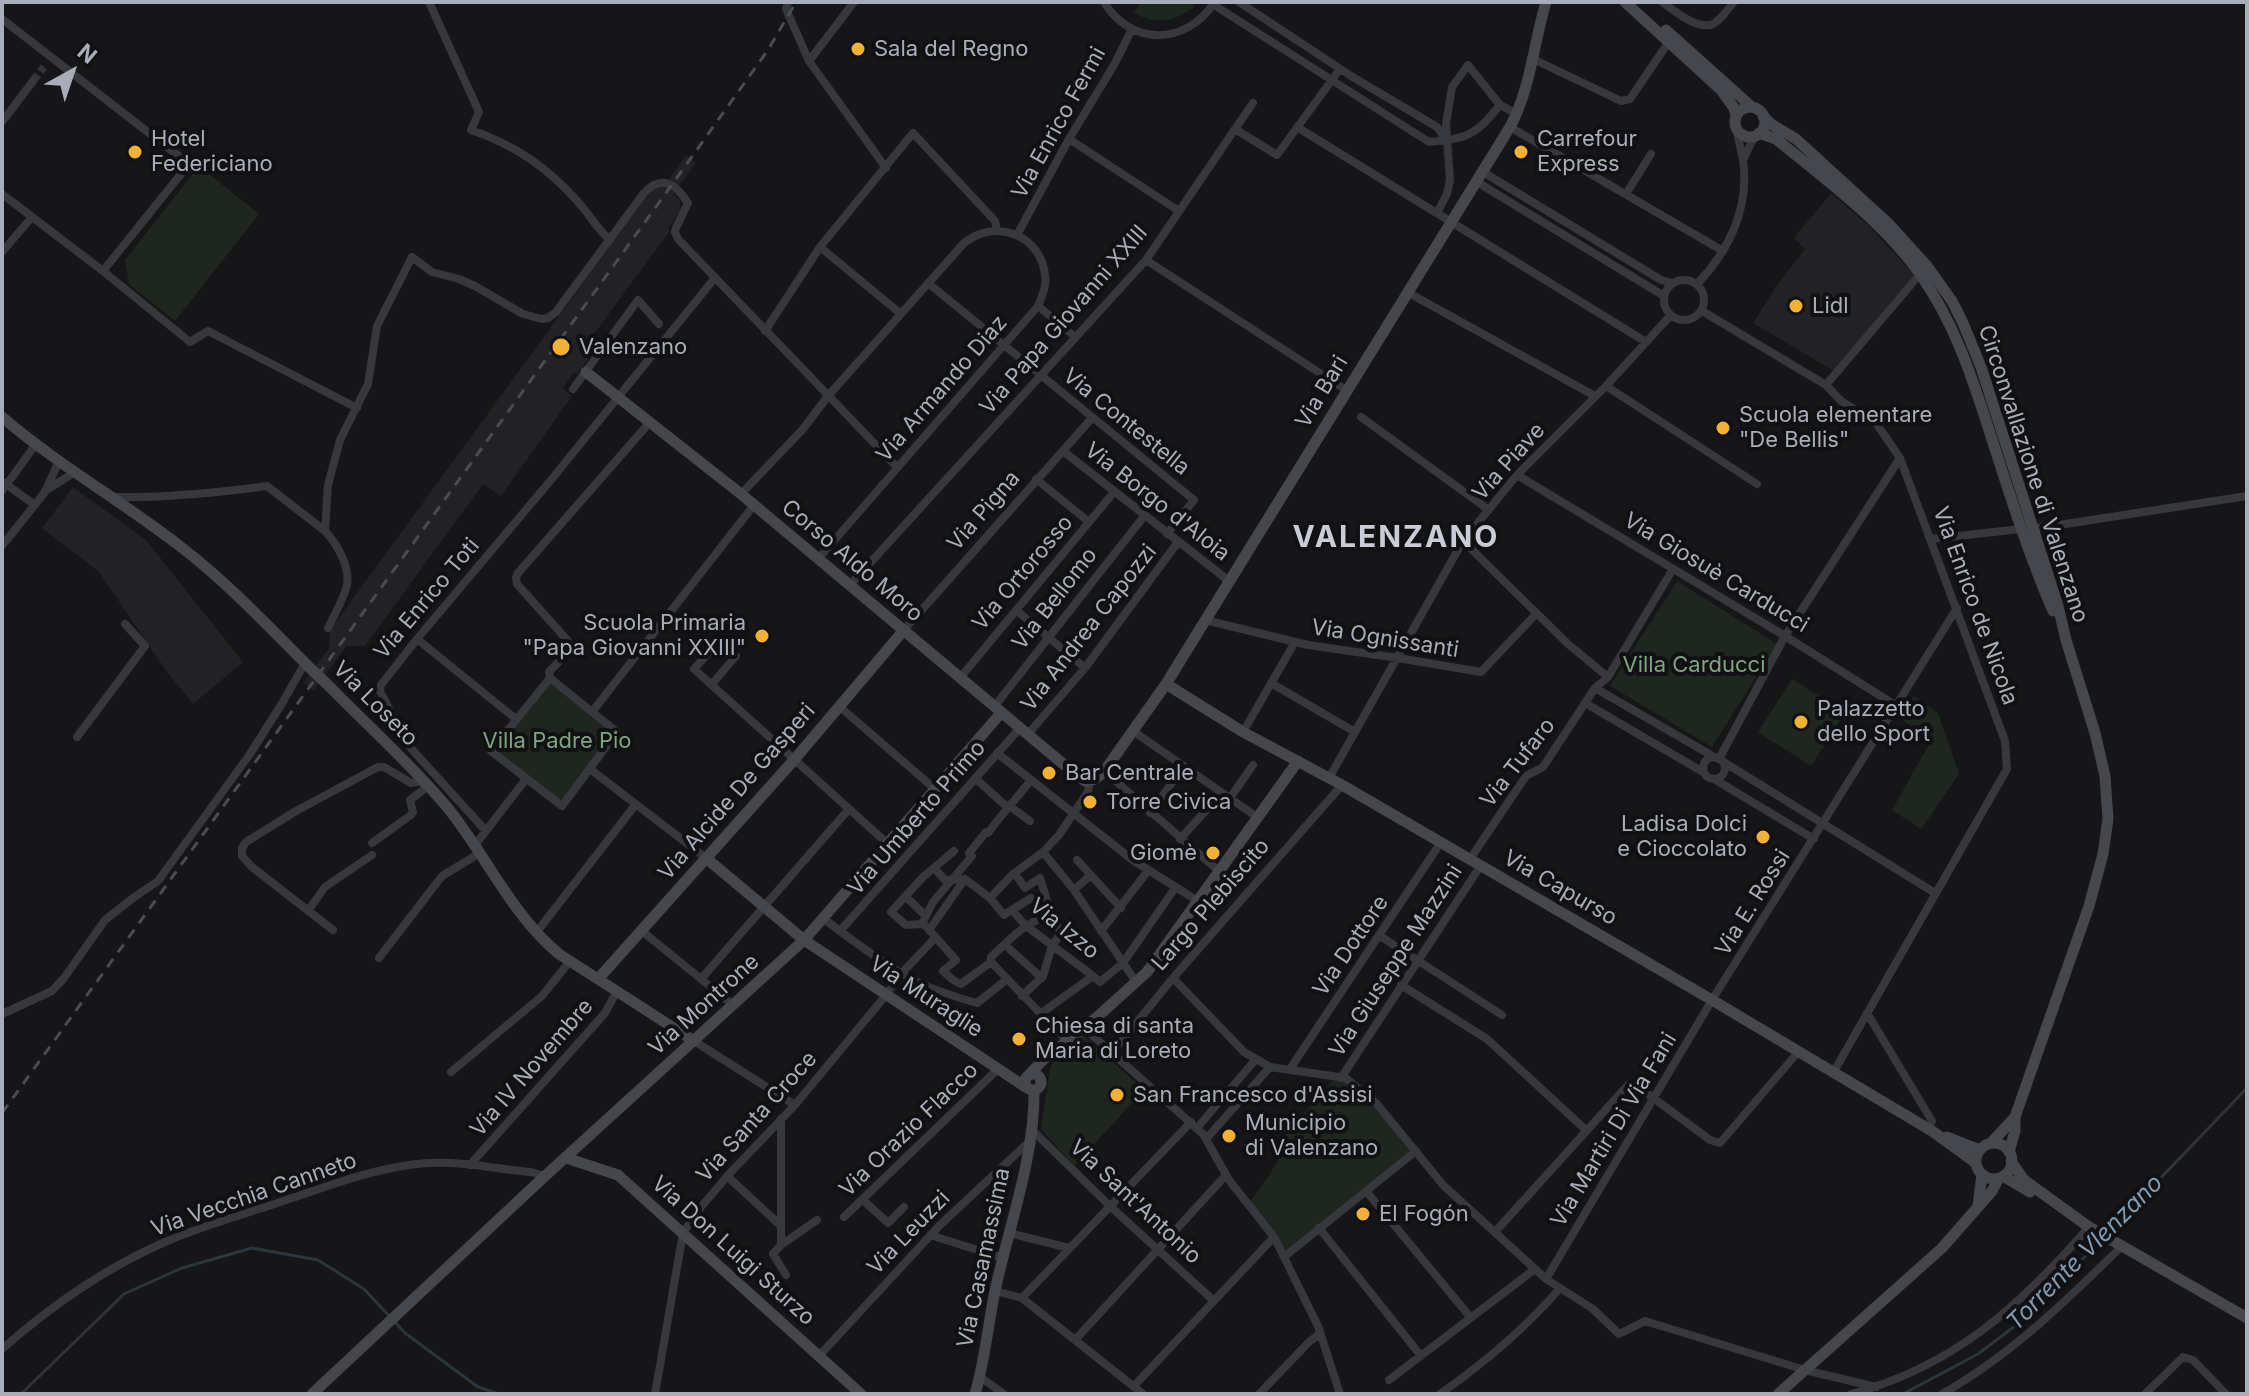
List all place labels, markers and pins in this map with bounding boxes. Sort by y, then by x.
place label: Sala del Regno [874,36,1028,62]
marker: Sala del Regno [849,40,867,58]
place label: Hotel Federiciano [151,126,273,178]
place label: Carrefour Express [1537,126,1637,178]
marker: Hotel Federiciano [126,143,144,161]
marker: Carrefour Express [1512,143,1530,161]
place label: Lidl [1812,293,1849,319]
marker: Lidl [1787,297,1805,315]
place label: Valenzano [579,334,687,360]
marker: Valenzano [550,336,572,358]
place label: Scuola elementare "De Bellis" [1739,402,1932,454]
marker: Scuola elementare "De Bellis" [1714,419,1732,437]
place label: Scuola Primaria "Papa Giovanni XXIII" [523,610,746,662]
marker: Scuola Primaria "Papa Giovanni XXIII" [753,627,771,645]
place label: Palazzetto dello Sport [1817,696,1930,748]
marker: Palazzetto dello Sport [1792,713,1810,731]
place label: Bar Centrale [1065,760,1194,786]
marker: Bar Centrale [1040,764,1058,782]
place label: Torre Civica [1106,789,1231,815]
marker: Torre Civica [1081,793,1099,811]
place label: Ladisa Dolci e Cioccolato [1617,811,1747,862]
marker: Ladisa Dolci e Cioccolato [1754,828,1772,846]
place label: Giomè [1130,840,1197,866]
marker: Giomè [1204,844,1222,862]
place label: Chiesa di santa Maria di Loreto [1035,1013,1194,1064]
marker: Chiesa di santa Maria di Loreto [1010,1030,1028,1048]
place label: San Francesco d'Assisi [1133,1082,1373,1108]
marker: San Francesco d'Assisi [1108,1086,1126,1104]
place label: Municipio di Valenzano [1245,1110,1378,1162]
marker: Municipio di Valenzano [1220,1127,1238,1145]
place label: El Fogón [1379,1201,1469,1227]
marker: El Fogón [1354,1205,1372,1223]

